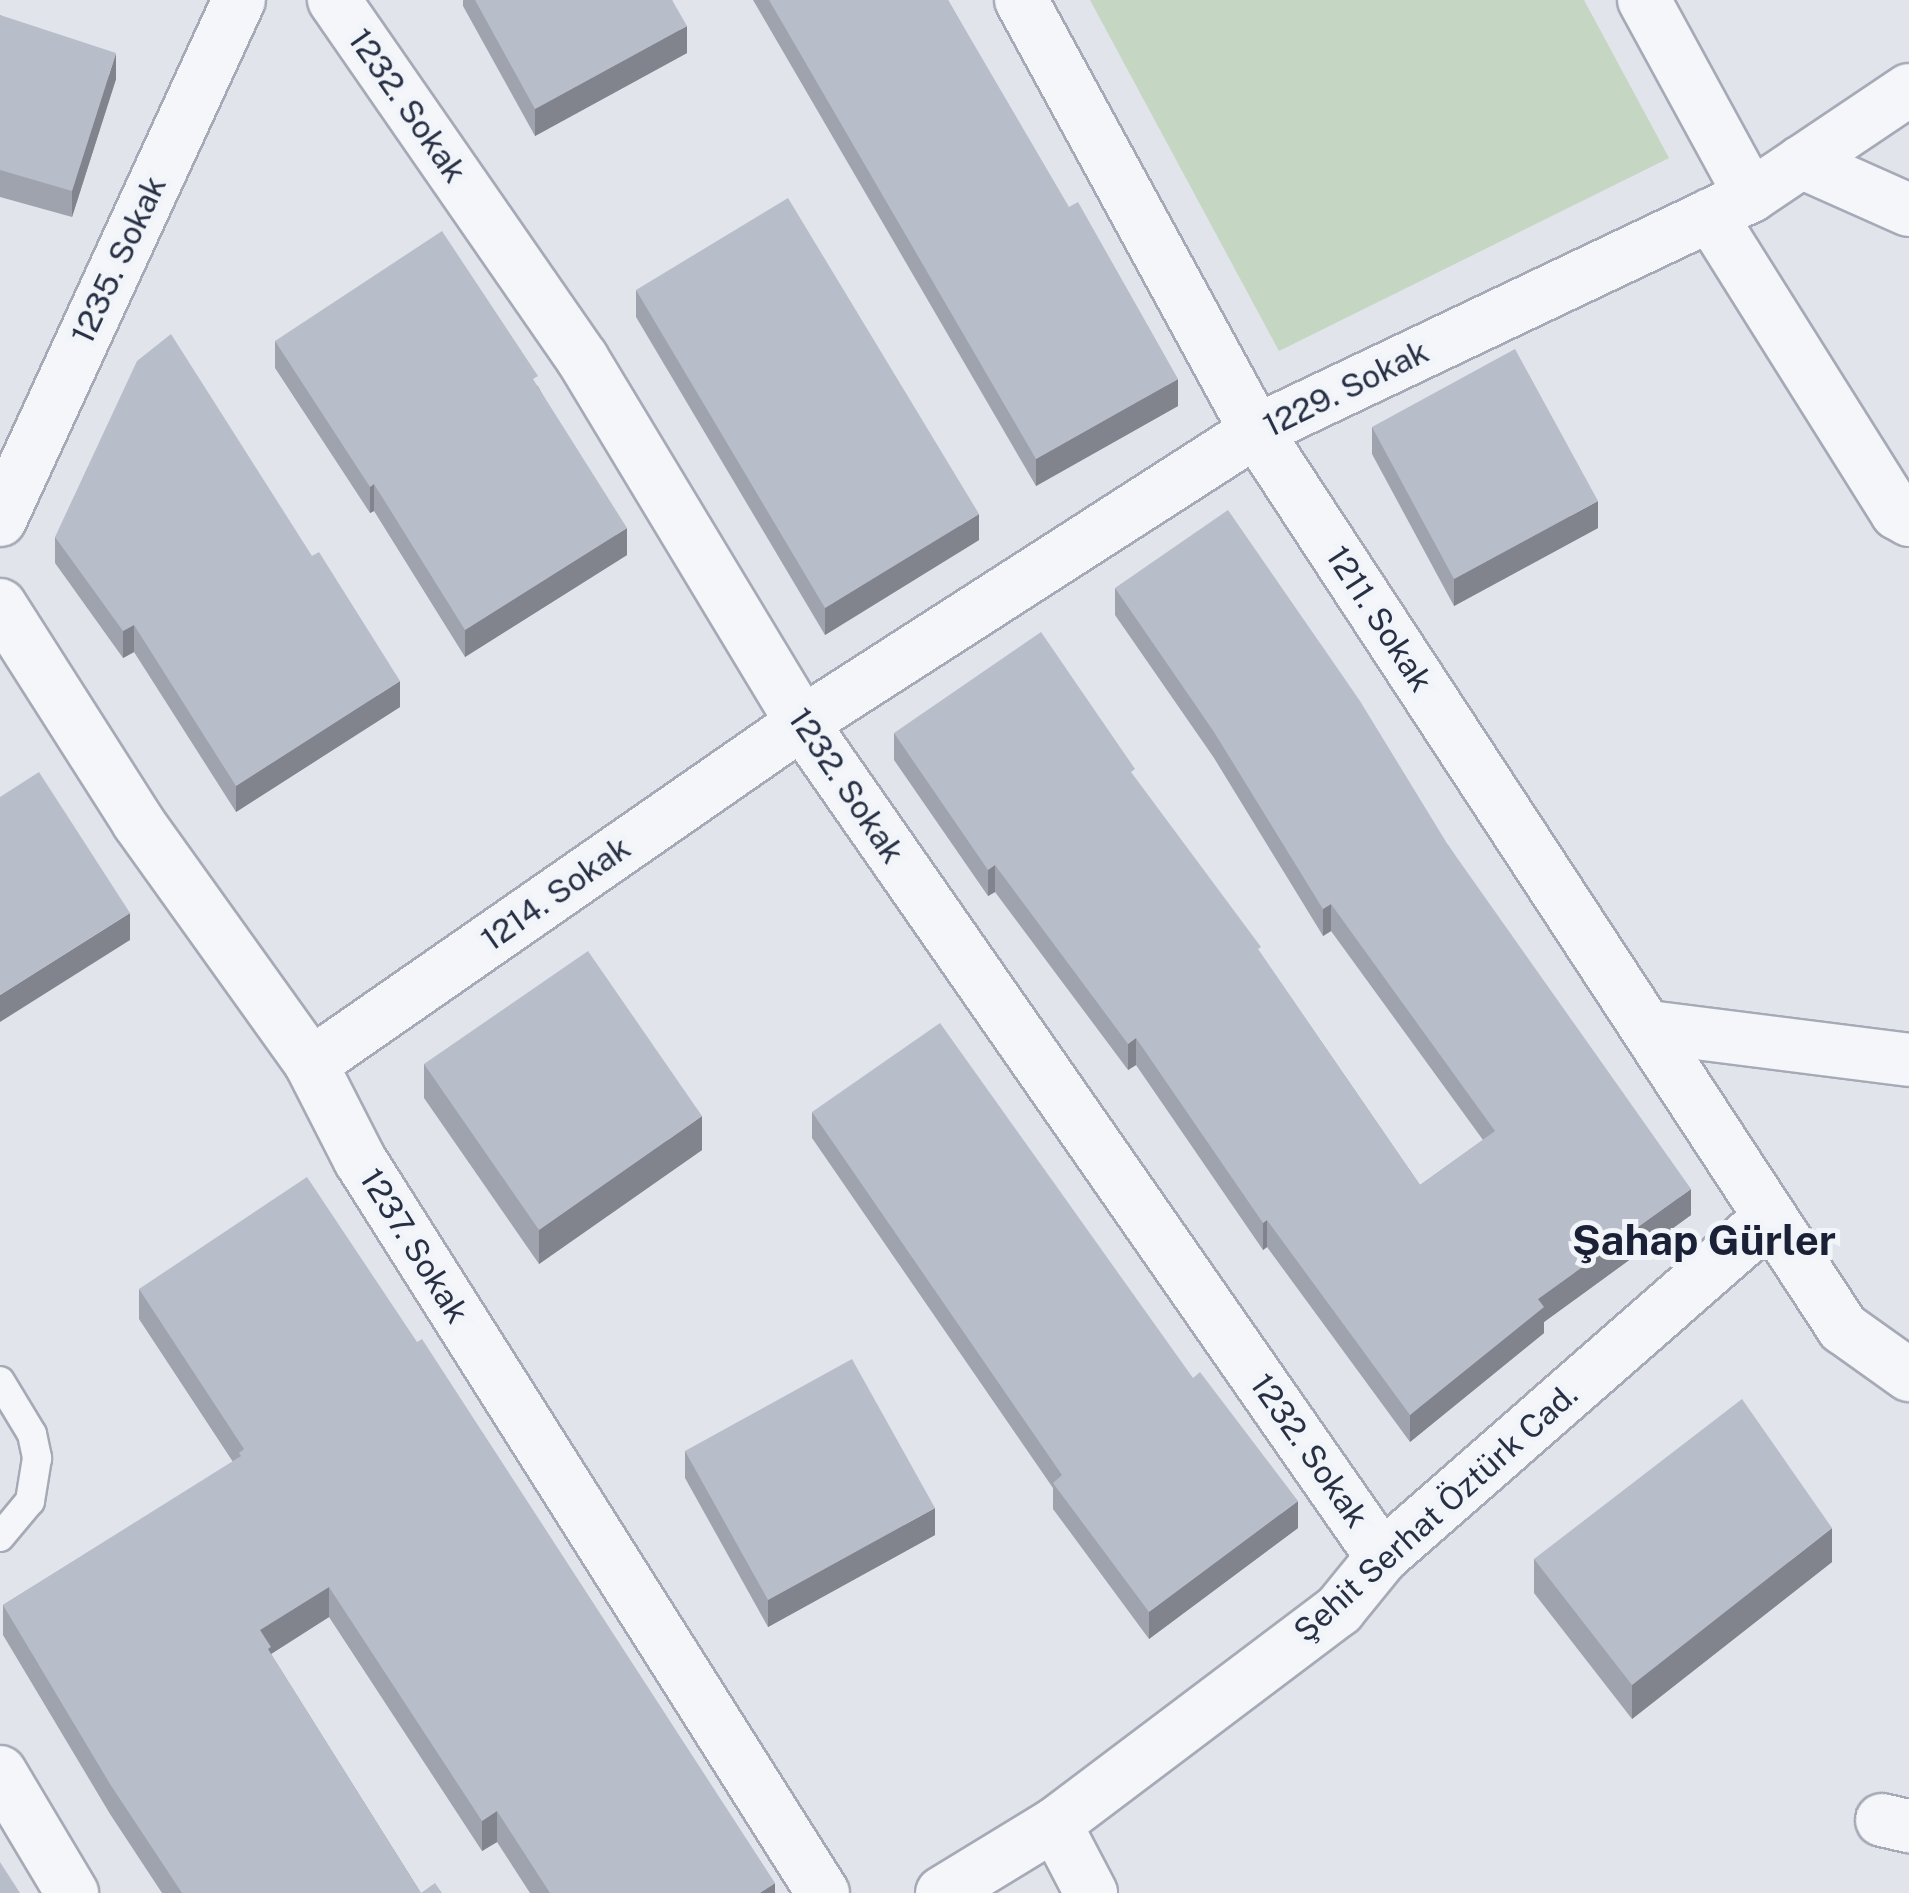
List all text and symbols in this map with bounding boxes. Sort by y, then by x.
street label: 1232. Sokak [340,22,474,190]
street label: 1235. Sokak [63,170,175,350]
street label: 1229. Sokak [1257,333,1435,445]
street label: 1211. Sokak [1318,539,1440,699]
street label: 1232. Sokak [780,701,912,871]
street label: 1214. Sokak [474,829,638,959]
street label: 1237. Sokak [351,1162,477,1330]
district label: Şahap Gürler [1572,1215,1836,1265]
street label: 1232. Sokak [1242,1367,1376,1535]
street label: Şehit Serhat Öztürk Cad. [1286,1376,1586,1650]

